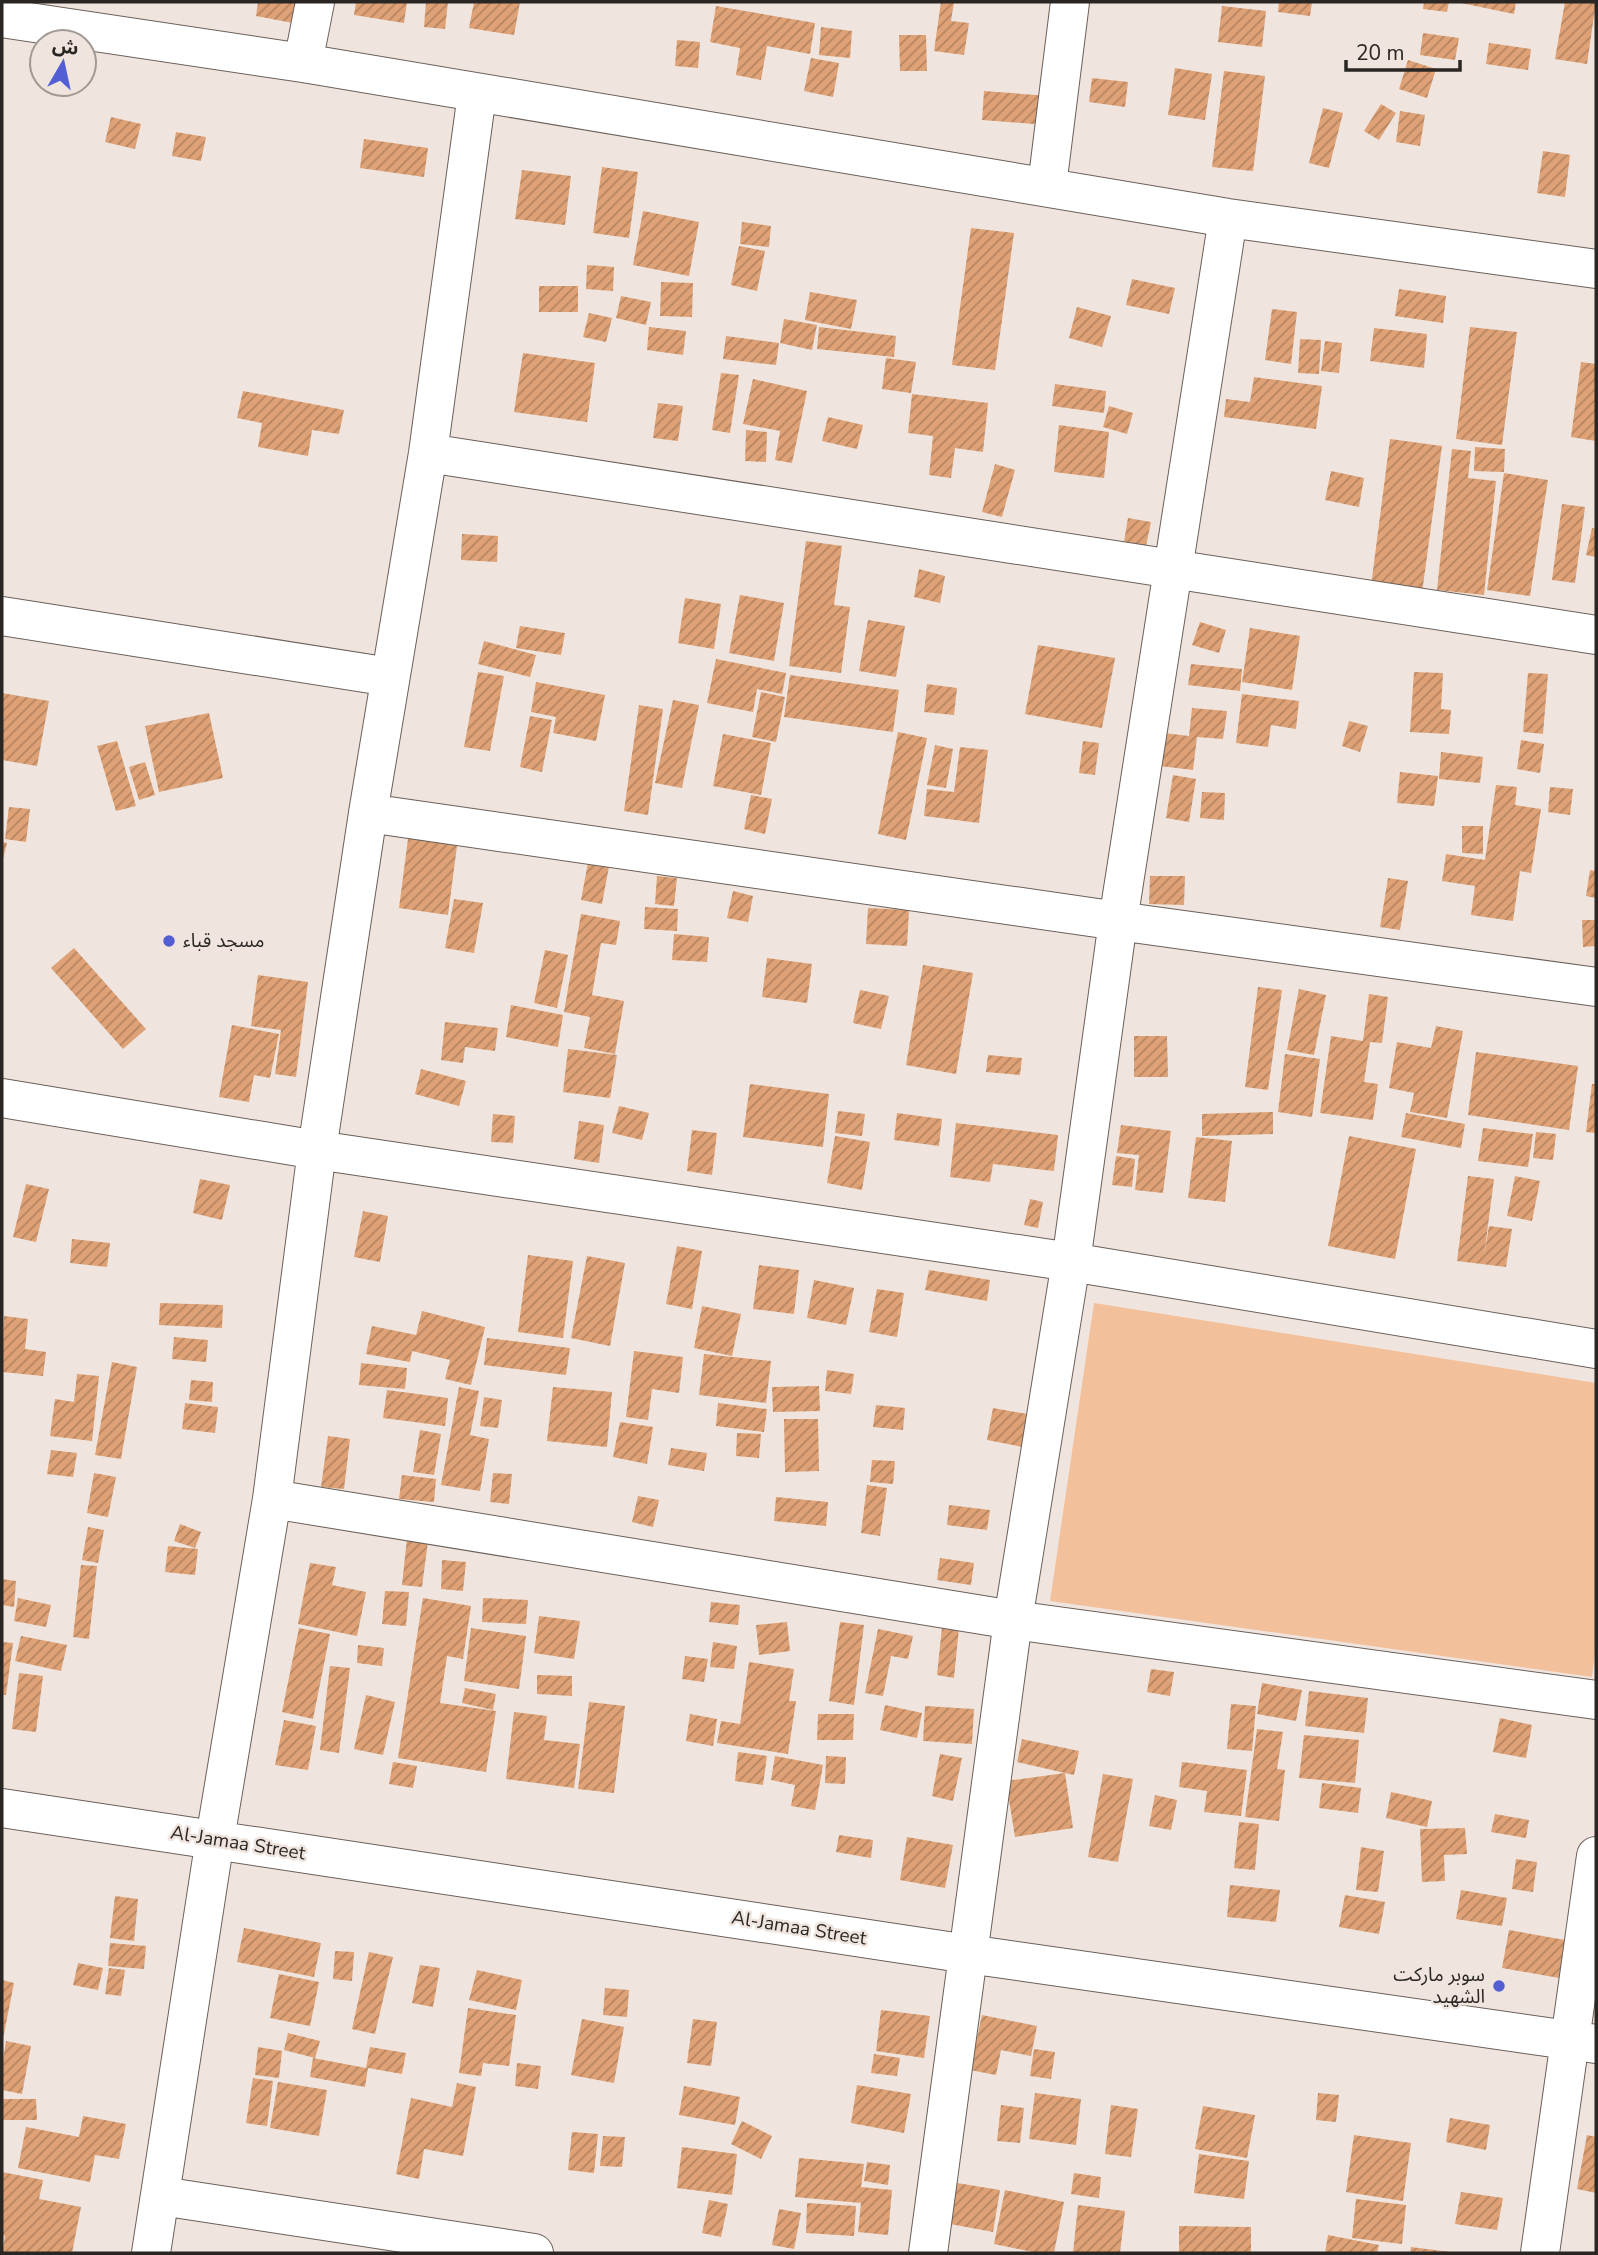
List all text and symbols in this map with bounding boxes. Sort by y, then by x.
north arrow [28,28,98,98]
scale bar [1346,28,1460,72]
text: ش [51,32,80,62]
text: 20 m [1356,39,1405,67]
place label: مسجد قباء [183,928,265,954]
marker: مسجد قباء [161,933,177,949]
street label: Al-Jamaa Street [169,1820,308,1867]
street label: Al-Jamaa Street [730,1905,869,1952]
place label: سوبر ماركت الشهيد [1393,1962,1485,2010]
marker: سوبر ماركت الشهيد [1491,1978,1507,1994]

